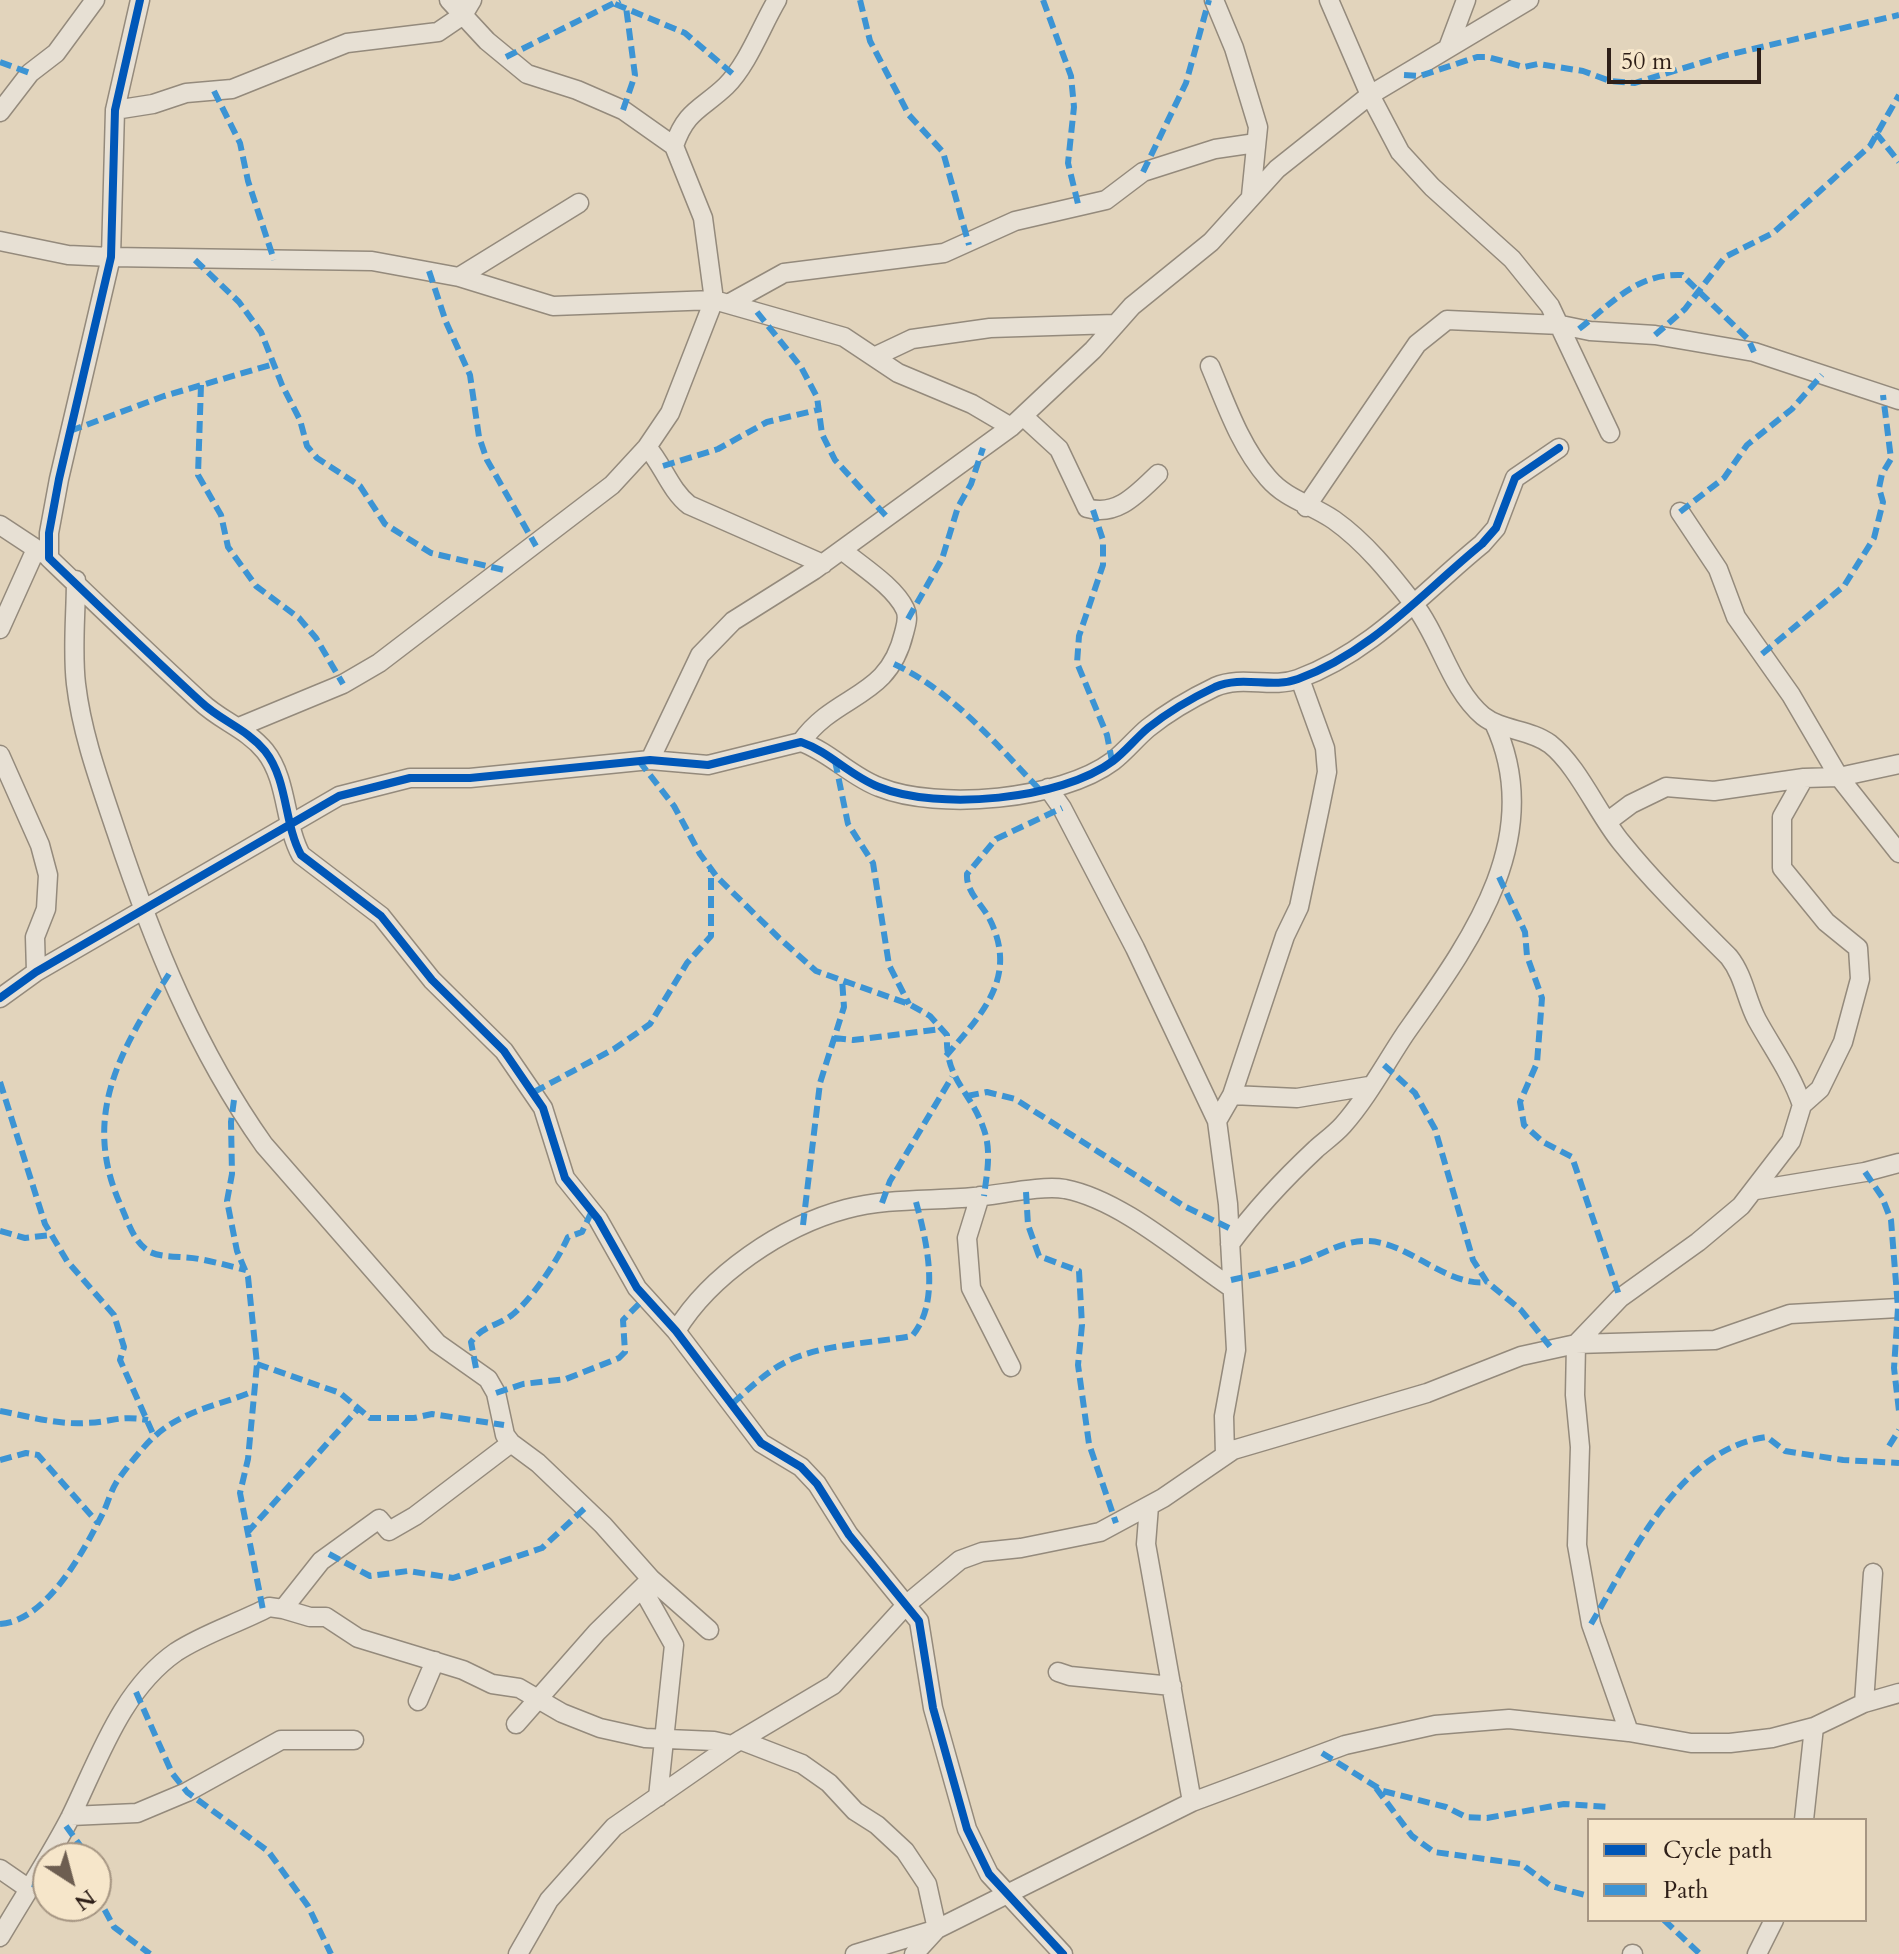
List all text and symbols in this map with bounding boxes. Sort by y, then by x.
scale bar [1611,32,1765,82]
text: 50 m [1621,45,1672,78]
legend [1587,1818,1867,1922]
text: Cycle path [1663,1834,1772,1867]
north arrow [32,1842,112,1922]
text: Path [1663,1874,1708,1907]
text: N [68,1882,101,1918]

